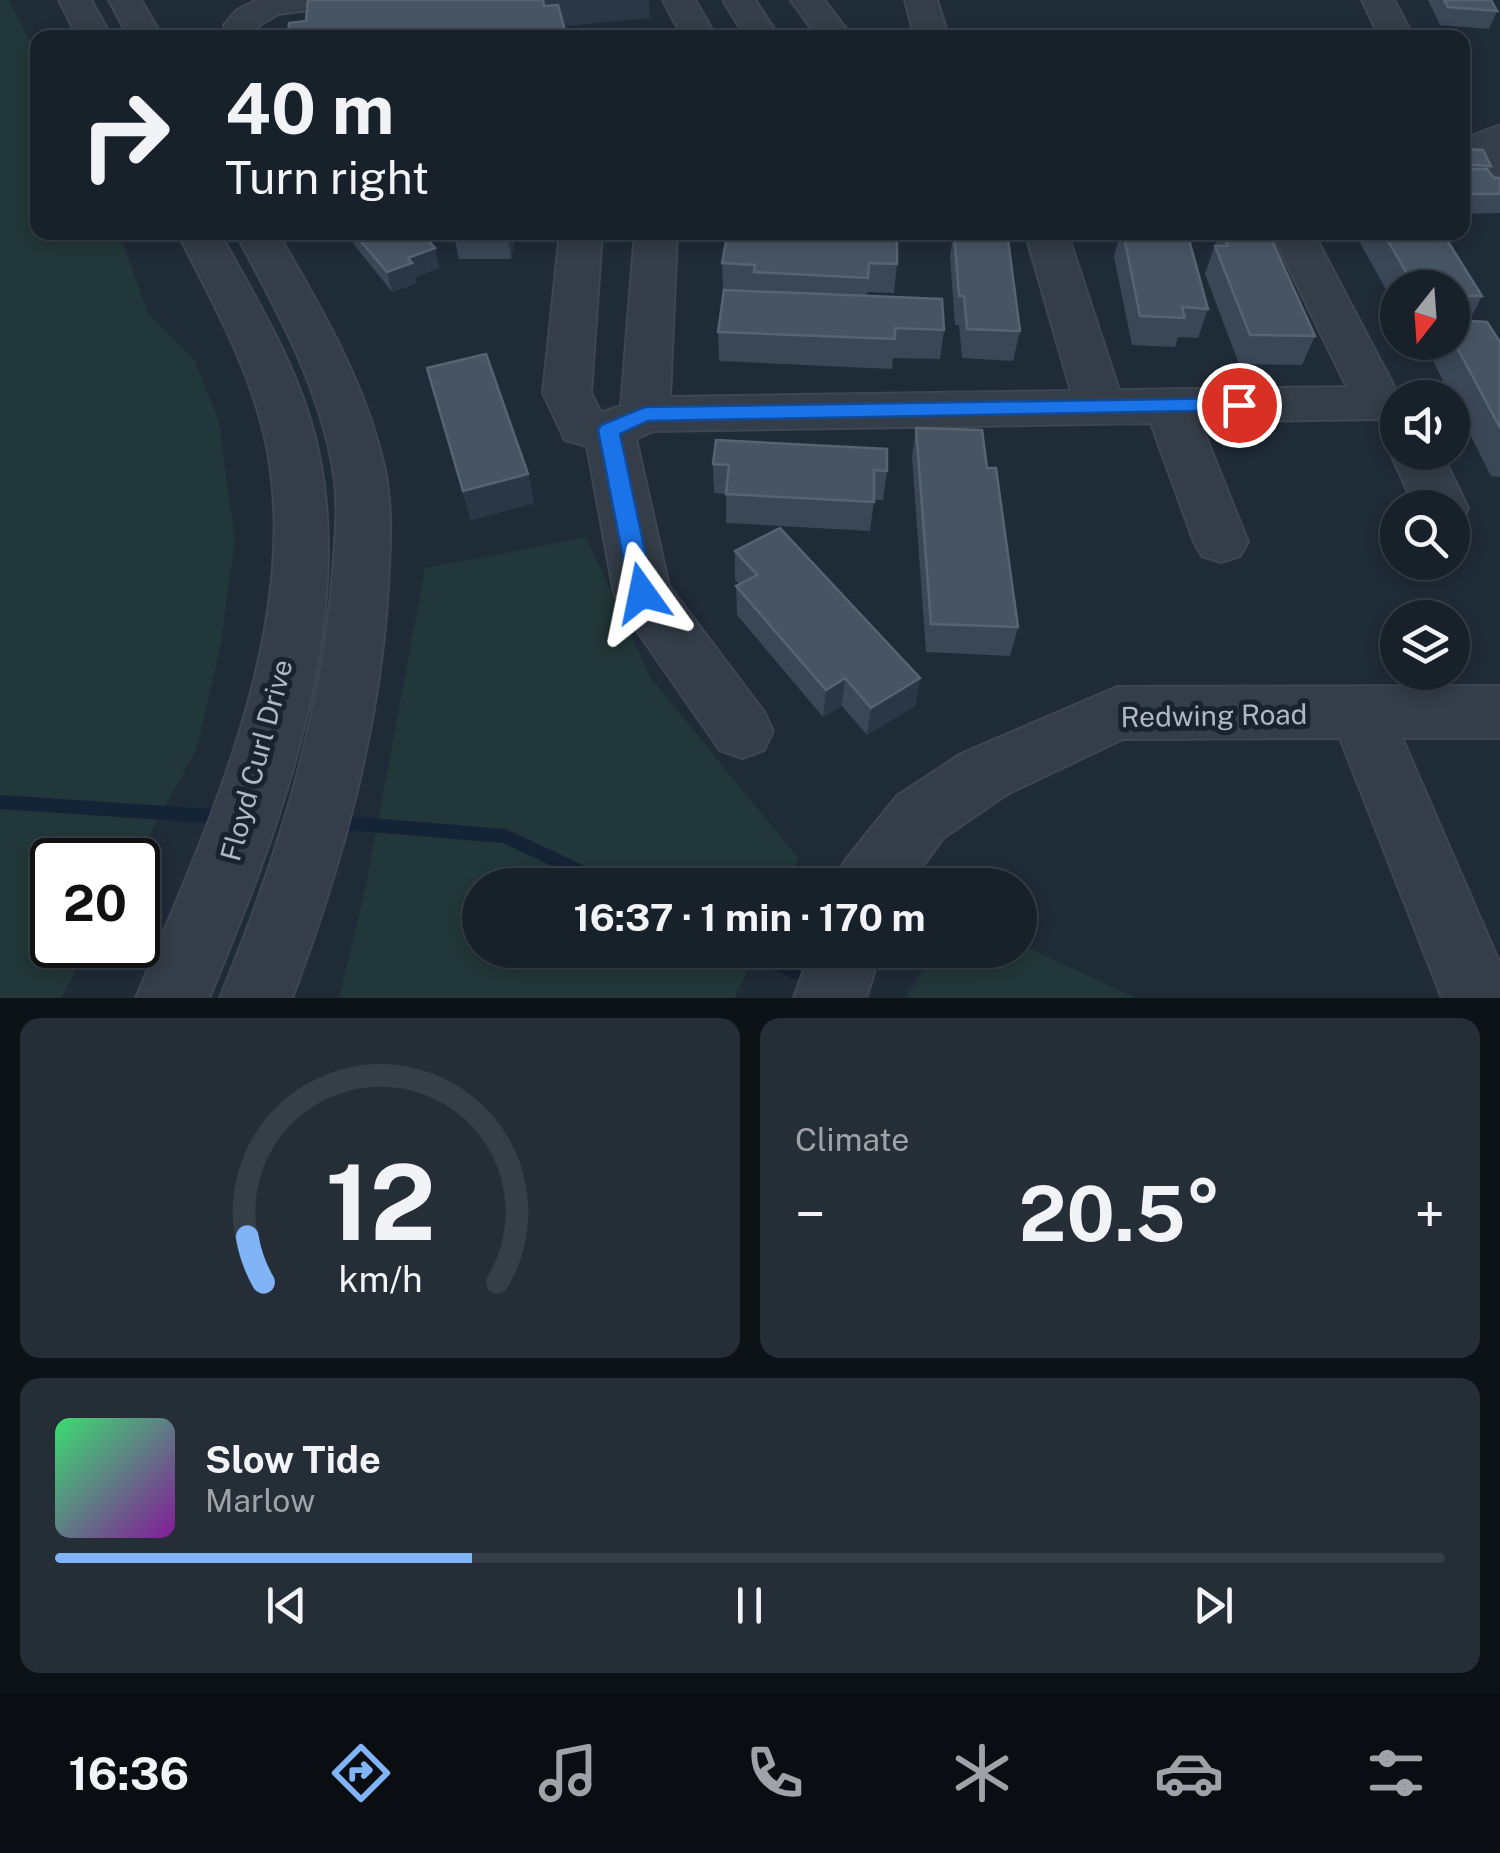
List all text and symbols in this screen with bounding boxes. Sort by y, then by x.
text: 40 m [225,67,395,150]
icon: right [60,70,190,200]
text: Turn right [225,151,429,204]
north arrow [1380,270,1470,360]
map controls [1380,270,1470,690]
pin [1197,363,1282,448]
icon: arrive [1212,378,1267,433]
button: sound [1380,380,1470,470]
button: search [1380,490,1470,580]
position arrow [590,541,694,645]
button: layers [1380,600,1470,690]
street label: Floyd Curl Drive [213,656,299,864]
street label: Redwing Road [1120,697,1308,733]
speed limit sign: 20 [30,838,160,968]
text: 16:37 · 1 min · 170 m [573,895,926,940]
text: Climate [795,1121,909,1158]
text: 12 [325,1141,435,1263]
text: 20.5° [1019,1170,1221,1258]
text: − [795,1182,826,1246]
text: + [1414,1182,1445,1246]
text: km/h [338,1258,422,1300]
text: Slow Tide [205,1437,381,1482]
text: Marlow [205,1482,315,1519]
icon: previous [259,1578,314,1633]
icon: pause [722,1578,777,1633]
icon: next [1186,1578,1241,1633]
icon: directions [326,1738,396,1808]
icon: music [533,1738,603,1808]
icon: phone [740,1738,810,1808]
icon: climate [947,1738,1017,1808]
icon: car [1154,1738,1224,1808]
icon: filters [1361,1738,1431,1808]
text: 16:36 [69,1747,189,1800]

